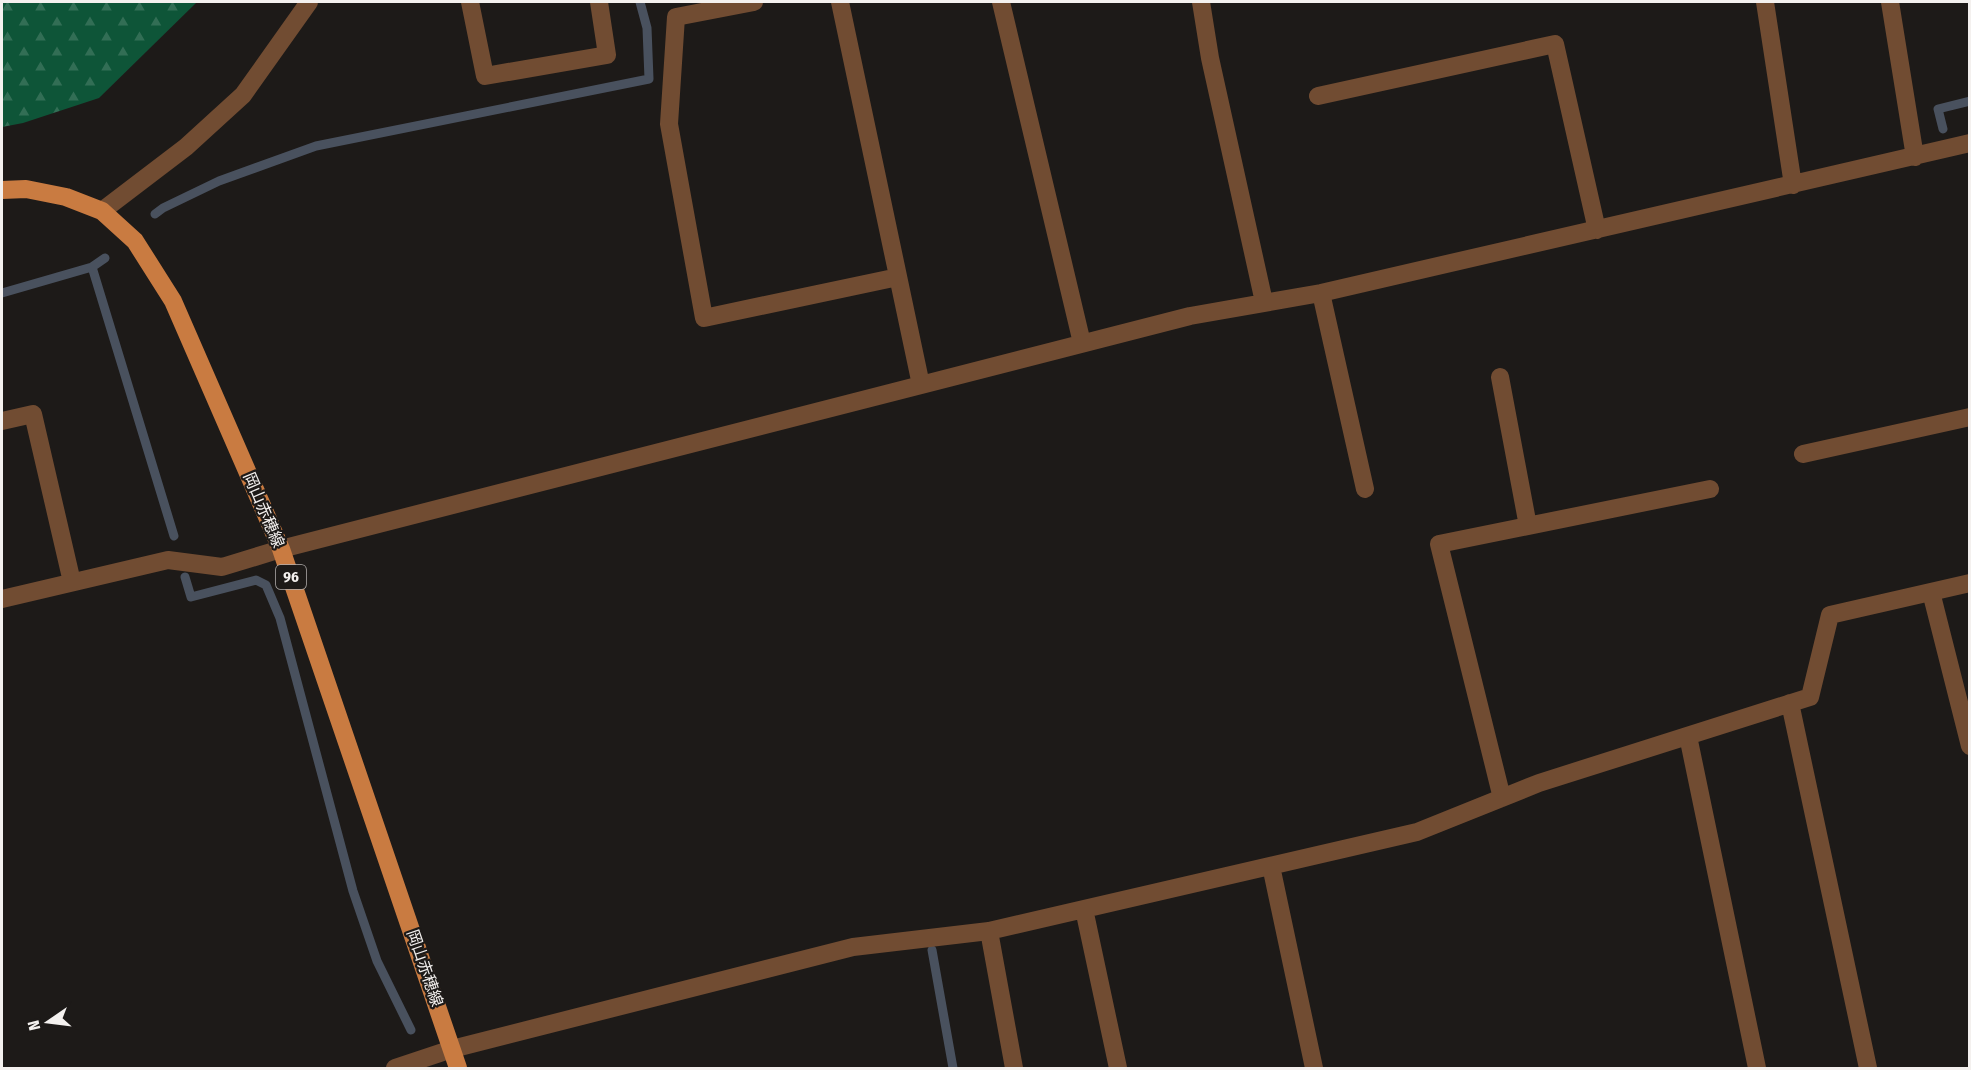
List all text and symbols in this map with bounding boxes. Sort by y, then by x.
street label: 岡山赤穂線 [240,469,288,551]
road number: 96 [276,565,306,589]
street label: 岡山赤穂線 [403,927,447,1009]
north arrow [18,992,78,1052]
text: N [24,1019,44,1032]

